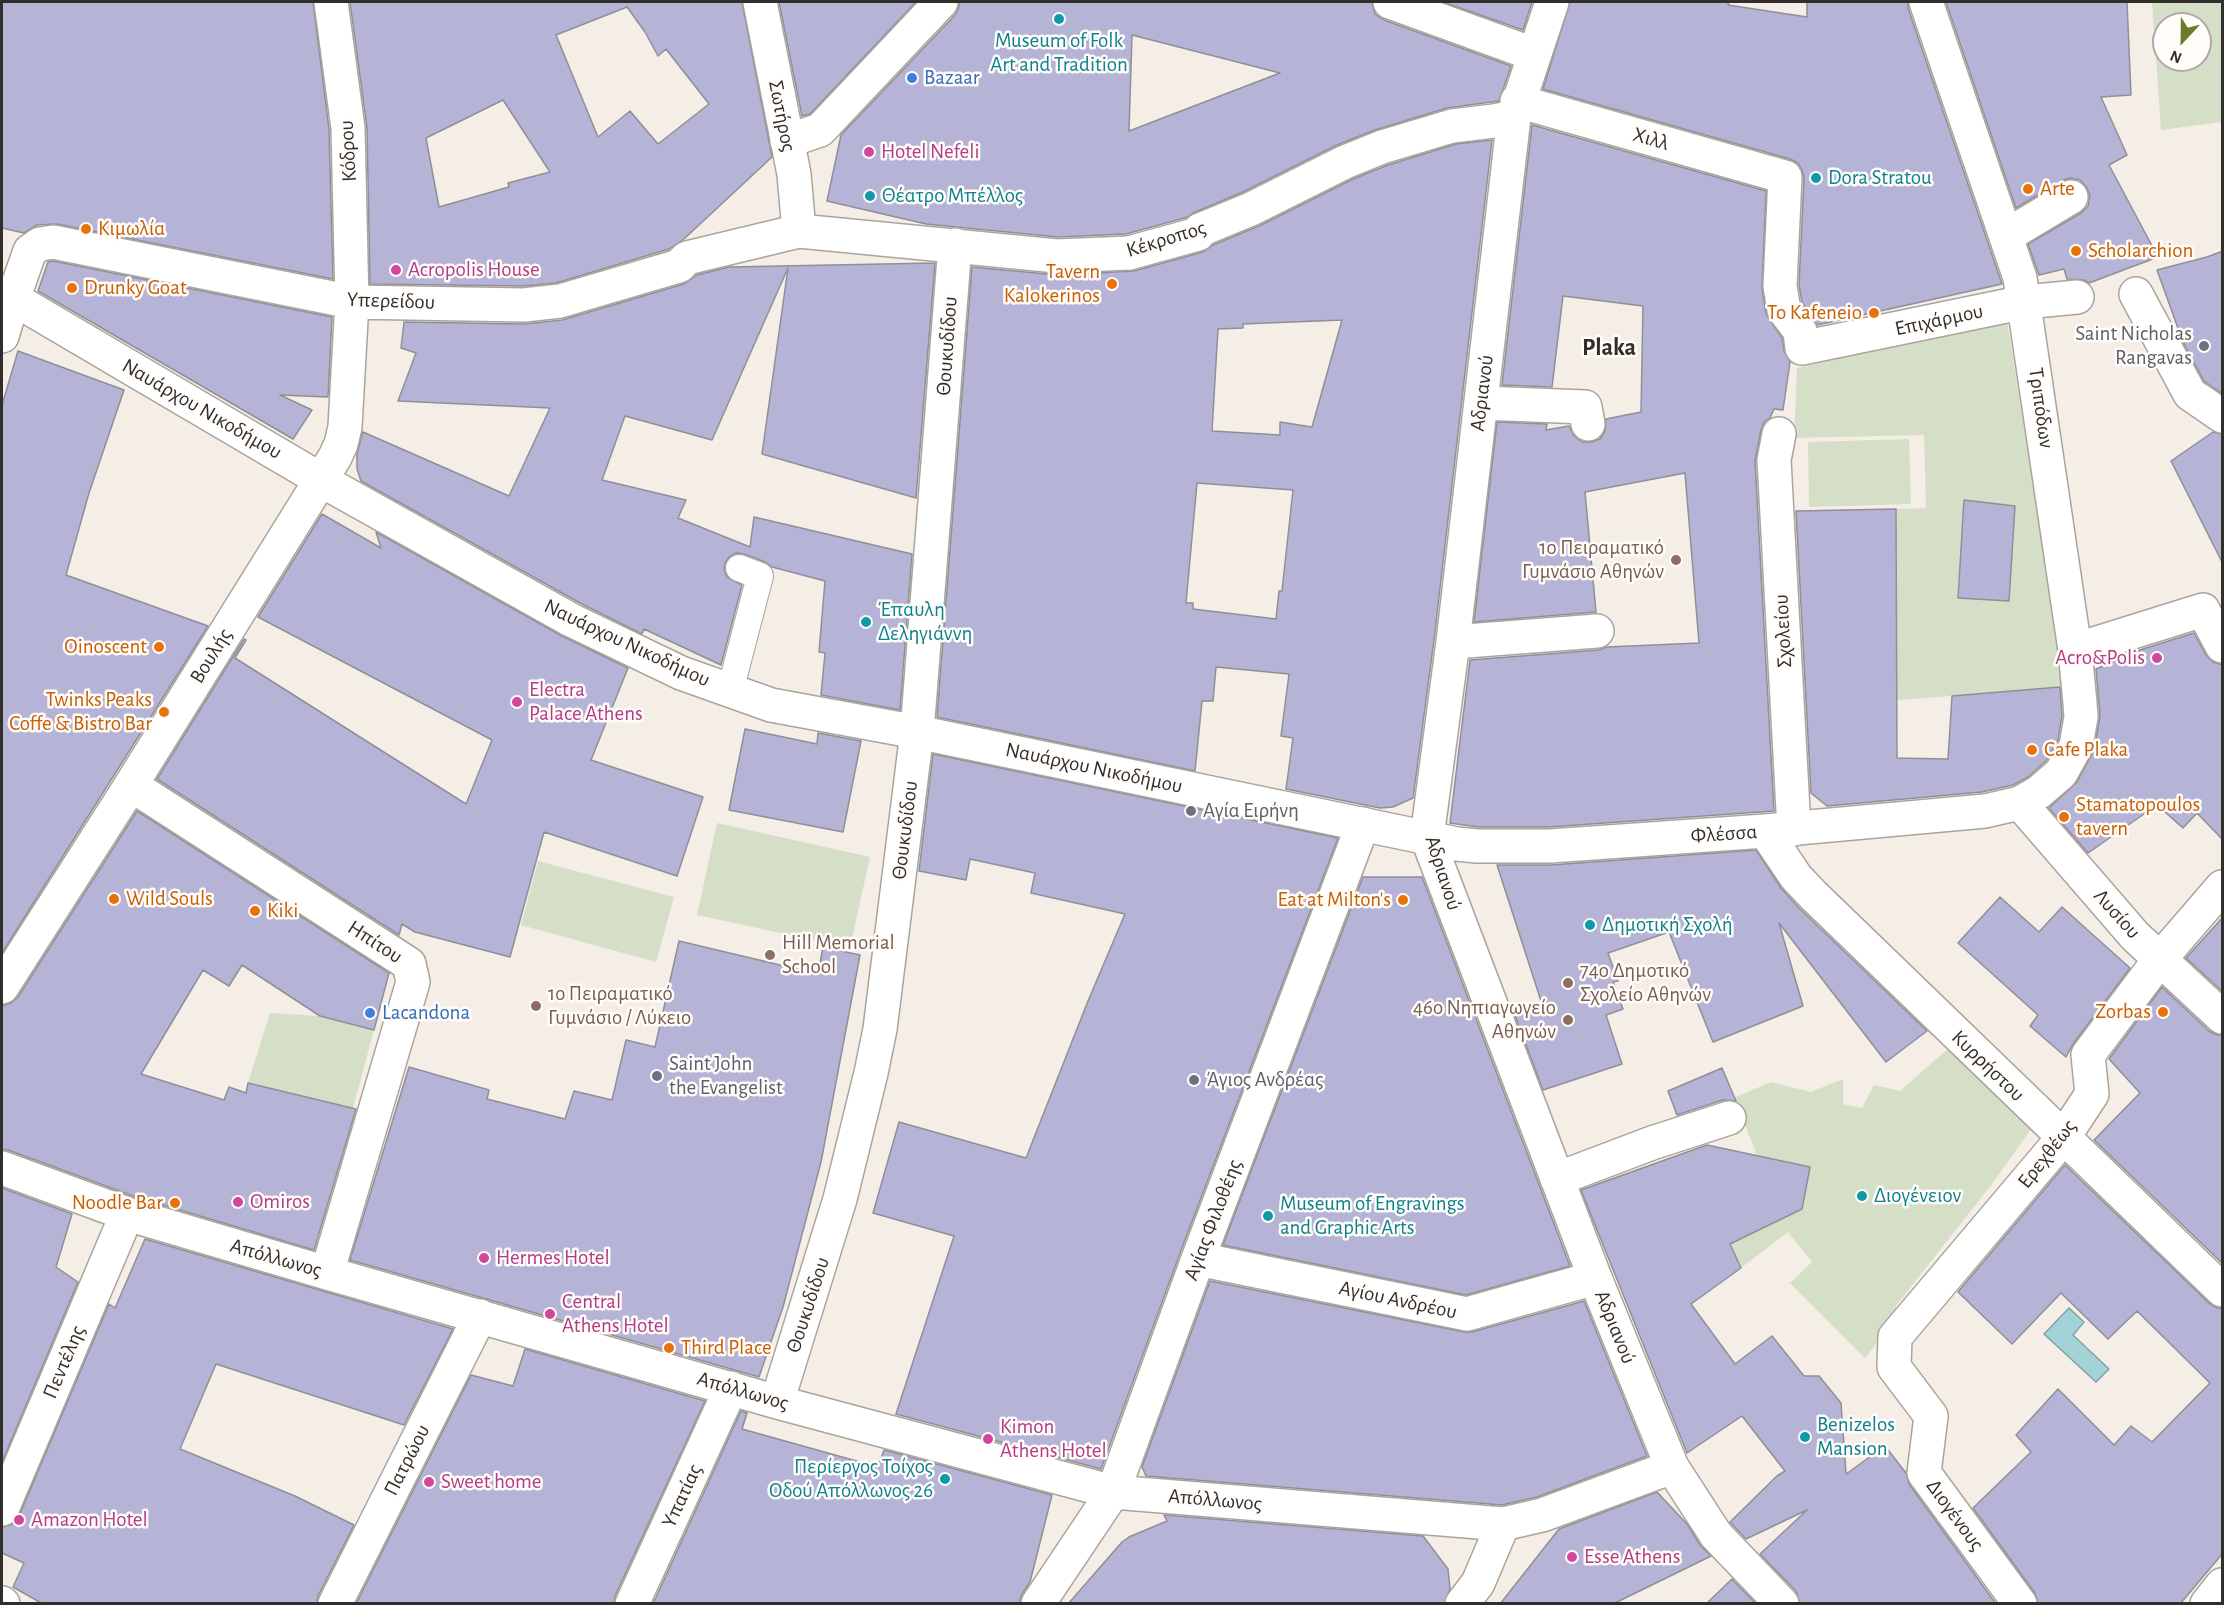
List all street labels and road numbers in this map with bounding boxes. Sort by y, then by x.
street label: Σωτήρος [763,78,801,154]
street label: Κόδρου [334,120,362,182]
street label: Χιλλ [1630,122,1672,156]
street label: Κέκροπος [1123,215,1209,263]
street label: Υπερείδου [347,287,435,315]
street label: Θουκυδίδου [931,296,963,396]
street label: Επιχάρμου [1893,298,1985,342]
street label: Ναυάρχου Νικοδήμου [118,353,286,465]
street label: Αδριανού [1465,353,1499,433]
street label: Τριπόδων [2023,366,2059,450]
street label: Ναυάρχου Νικοδήμου [540,593,714,693]
street label: Σχολείου [1768,594,1798,668]
street label: Βουλής [184,624,238,688]
street label: Ναυάρχου Νικοδήμου [1003,737,1185,799]
street label: Θουκυδίδου [886,779,924,881]
street label: Φλέσσα [1690,819,1758,849]
street label: Αδριανού [1419,833,1467,913]
street label: Λυσίου [2088,884,2146,944]
street label: Ηπίτου [343,915,407,969]
street label: Κυρρήστου [1946,1025,2030,1107]
street label: Ερεχθέως [2012,1115,2082,1193]
street label: Αγίας Φιλοθέης [1178,1156,1248,1284]
street label: Απόλλωνος [227,1233,325,1283]
street label: Θουκυδίδου [781,1254,835,1356]
street label: Αγίου Ανδρέου [1337,1275,1459,1325]
street label: Αδριανού [1589,1287,1641,1367]
street label: Πεντέλης [37,1322,91,1402]
street label: Απόλλωνος [694,1366,792,1416]
street label: Πατρώου [378,1420,436,1500]
street label: Υπατίας [656,1460,708,1532]
street label: Διογένους [1921,1474,1989,1556]
street label: Απόλλωνος [1167,1483,1263,1517]

